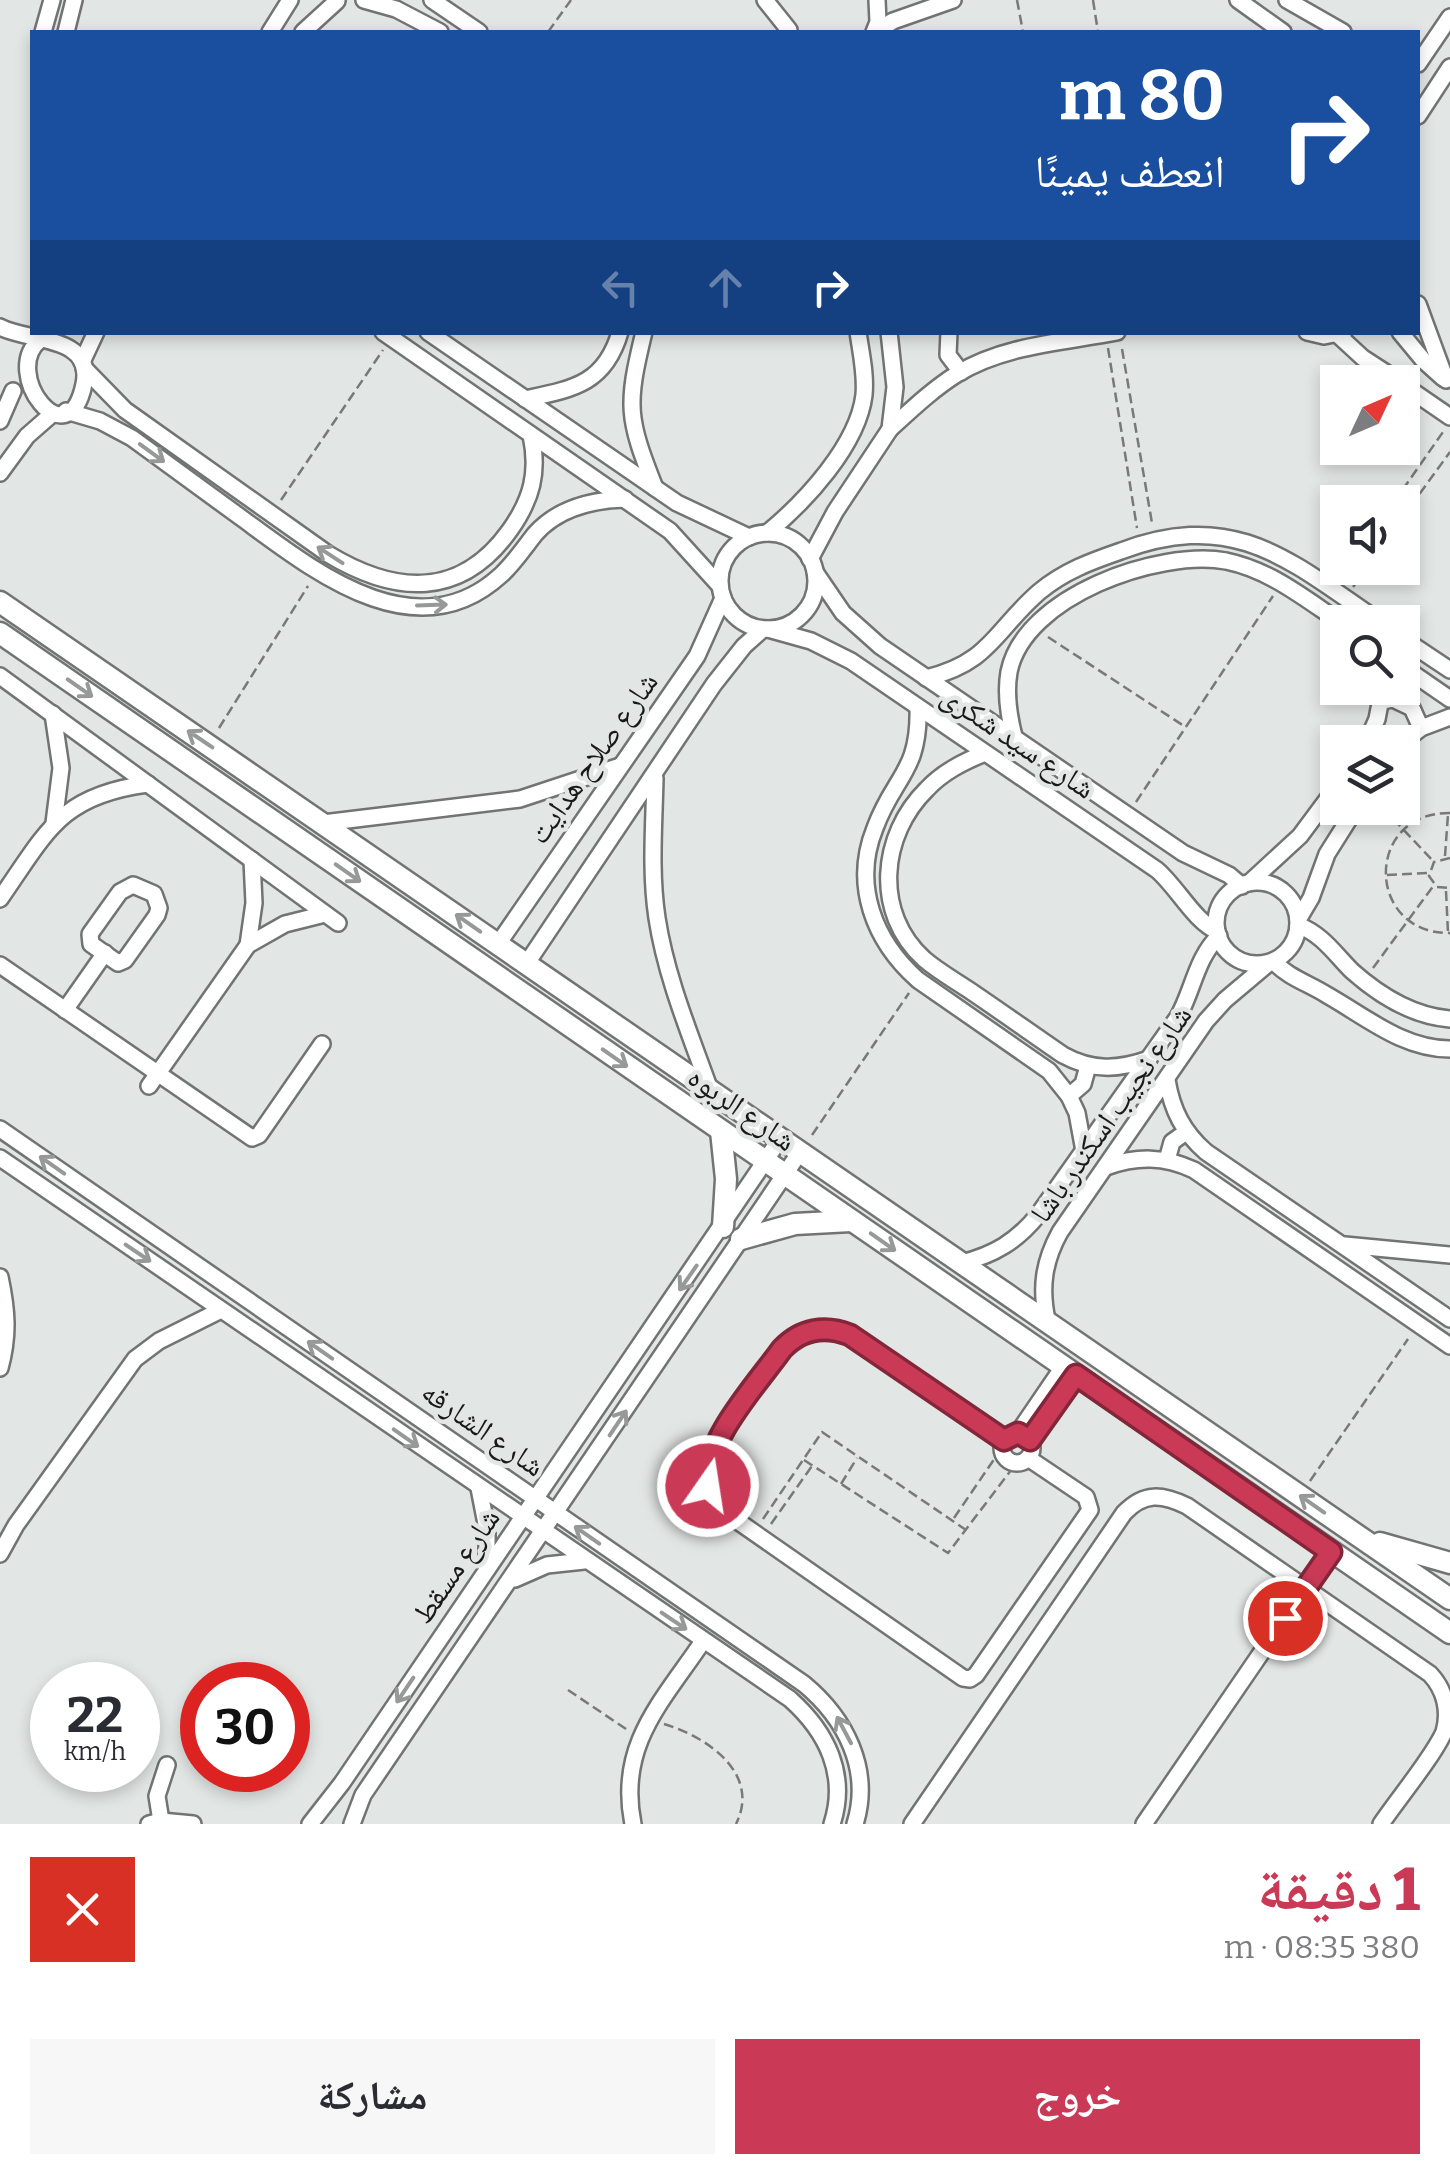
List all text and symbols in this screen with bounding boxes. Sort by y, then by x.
text: 80 m [1059,54,1225,138]
icon: right [1260,70,1390,200]
text: انعطف يمينًا [1034,145,1225,199]
icon: left [593,260,648,315]
icon: ahead [698,260,753,315]
icon: right [803,260,858,315]
north arrow [1320,365,1420,465]
map controls [1320,365,1420,825]
one-way arrow [138,442,166,463]
button: sound [1320,485,1420,585]
one-way arrow [316,544,345,565]
one-way arrow [415,595,447,614]
button: search [1320,605,1420,705]
street label: شارع صلاح هدايت [520,665,666,851]
one-way arrow [66,677,94,698]
street label: شارع سيد شكرى [934,677,1102,808]
button: layers [1320,725,1420,825]
one-way arrow [187,729,215,750]
one-way arrow [333,862,361,883]
one-way arrow [454,913,482,934]
street label: شارع نجيب اسكندر باشا [1023,998,1200,1230]
one-way arrow [601,1047,628,1068]
street label: شارع الربوه [681,1059,803,1160]
one-way arrow [39,1155,67,1176]
one-way arrow [868,1231,896,1252]
one-way arrow [124,1242,152,1263]
one-way arrow [678,1264,699,1292]
one-way arrow [306,1340,334,1361]
street label: شارع الشارقه [414,1374,551,1485]
one-way arrow [607,1409,628,1437]
one-way arrow [391,1427,419,1448]
position arrow [656,1434,760,1538]
one-way arrow [1299,1494,1326,1515]
street label: شارع مسقط [404,1501,509,1631]
one-way arrow [574,1525,602,1546]
pin [1243,1576,1328,1661]
icon: arrive [1258,1591,1313,1646]
one-way arrow [659,1610,687,1631]
speed limit sign: 30 [180,1662,310,1792]
one-way arrow [395,1676,416,1704]
text: 22 [67,1685,123,1745]
one-way arrow [833,1716,853,1746]
text: km/h [64,1737,126,1767]
text: 1 دقيقة [1257,1854,1420,1926]
button: close [30,1857,135,1962]
text: 380 m · 08:35 [1224,1928,1420,1966]
button: مشاركة [30,2039,715,2154]
button: خروج [735,2039,1420,2154]

